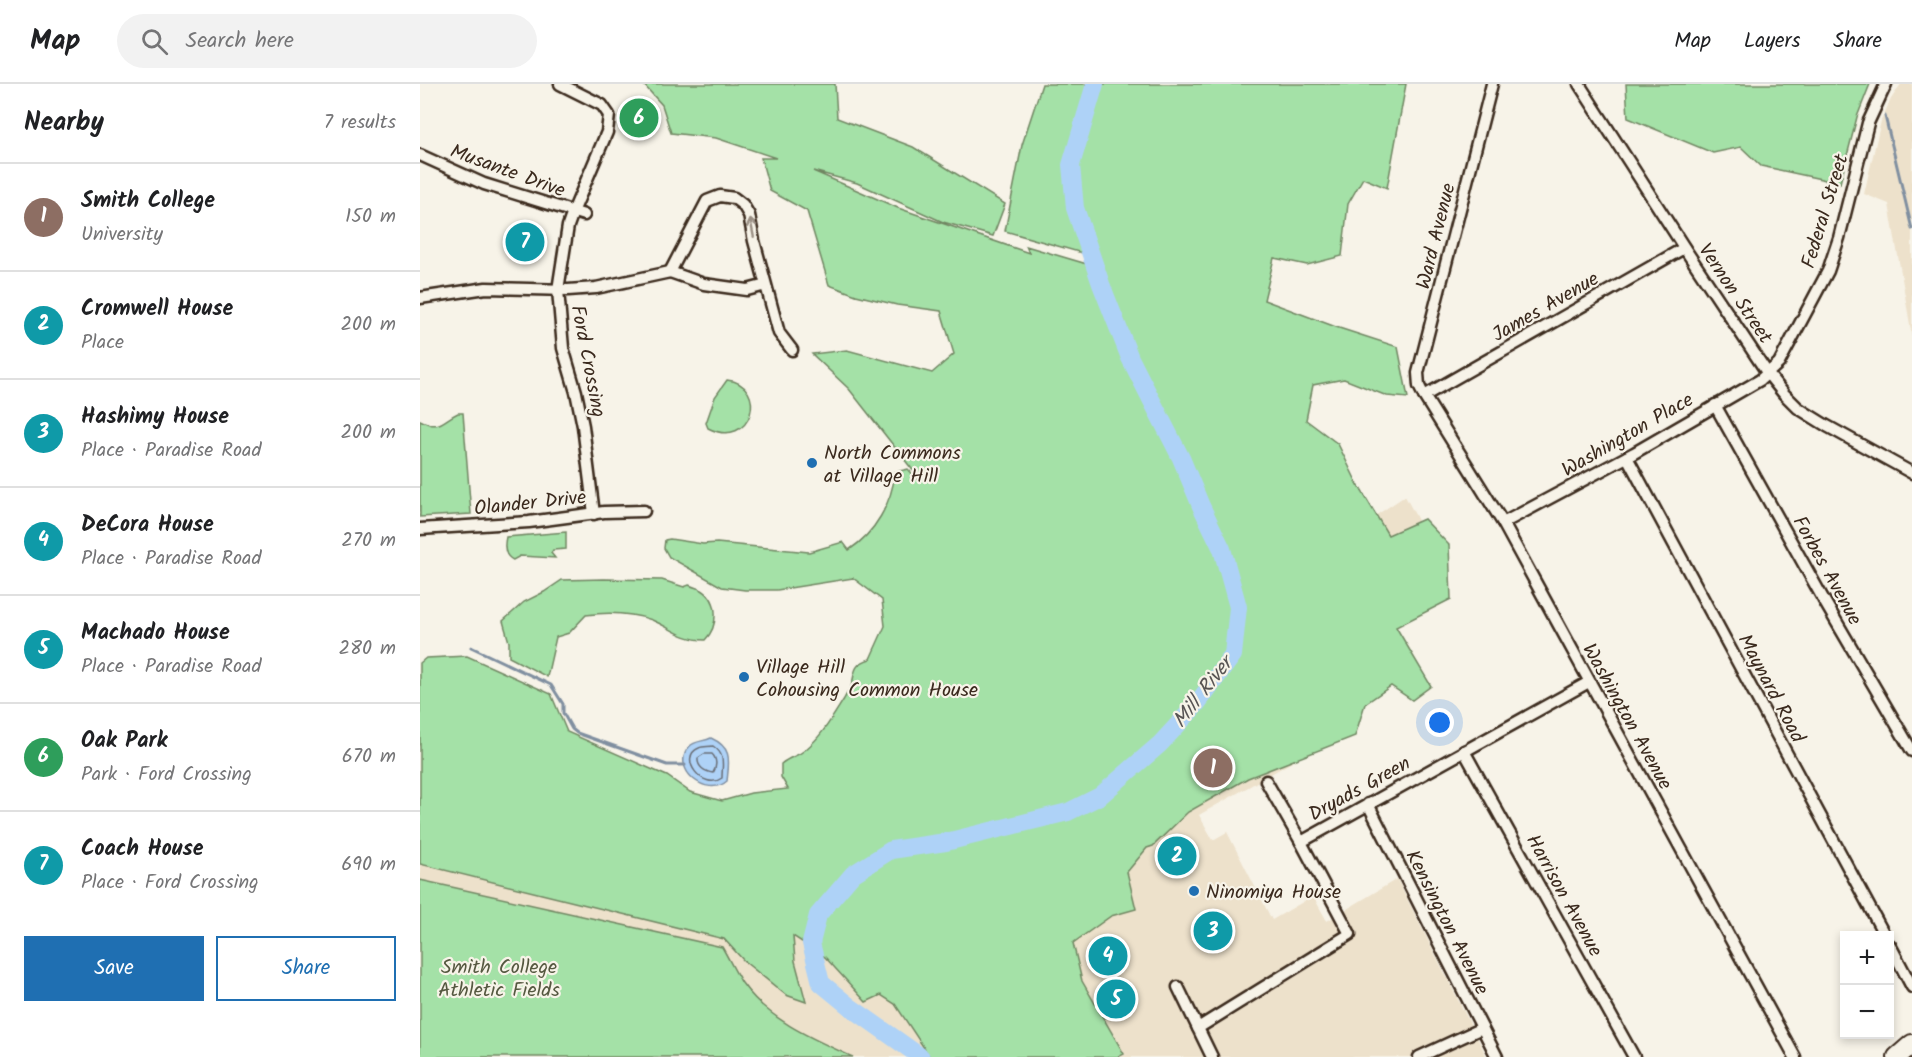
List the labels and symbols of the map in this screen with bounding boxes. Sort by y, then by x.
pin: 6 [620,96,658,141]
street label: Musante Drive [445,136,569,208]
street label: Federal Street [1793,150,1859,273]
street label: Ward Avenue [1408,180,1466,293]
one-way arrow [746,219,757,239]
pin: 7 [506,220,544,264]
street label: Vernon Street [1689,237,1780,351]
street label: James Avenue [1486,264,1606,351]
street label: Ford Crossing [560,302,614,420]
street label: Washington Place [1556,385,1700,487]
place label: North Commons at Village Hill [824,438,961,493]
marker: North Commons at Village Hill [805,456,819,470]
street label: Olander Drive [473,482,588,526]
street label: Forbes Avenue [1783,510,1870,632]
street label: Maynard Road [1728,629,1813,750]
street label: Washington Avenue [1573,638,1680,796]
water label: Mill River [1165,647,1244,736]
place label: Village Hill Cohousing Common House [756,652,978,707]
marker: Village Hill Cohousing Common House [737,670,751,684]
your location [1425,708,1454,737]
pin: 1 [1194,746,1232,790]
street label: Dryads Green [1303,749,1417,831]
street label: Harrison Avenue [1516,829,1610,963]
pin: 2 [1158,834,1197,878]
street label: Kensington Avenue [1396,845,1497,1001]
place label: Ninomiya House [1206,877,1341,909]
marker: Ninomiya House [1187,884,1201,898]
pin: 3 [1194,908,1232,954]
pin: 4 [1088,934,1128,978]
park label: Smith College Athletic Fields [438,952,560,1007]
pin: 5 [1096,976,1136,1022]

